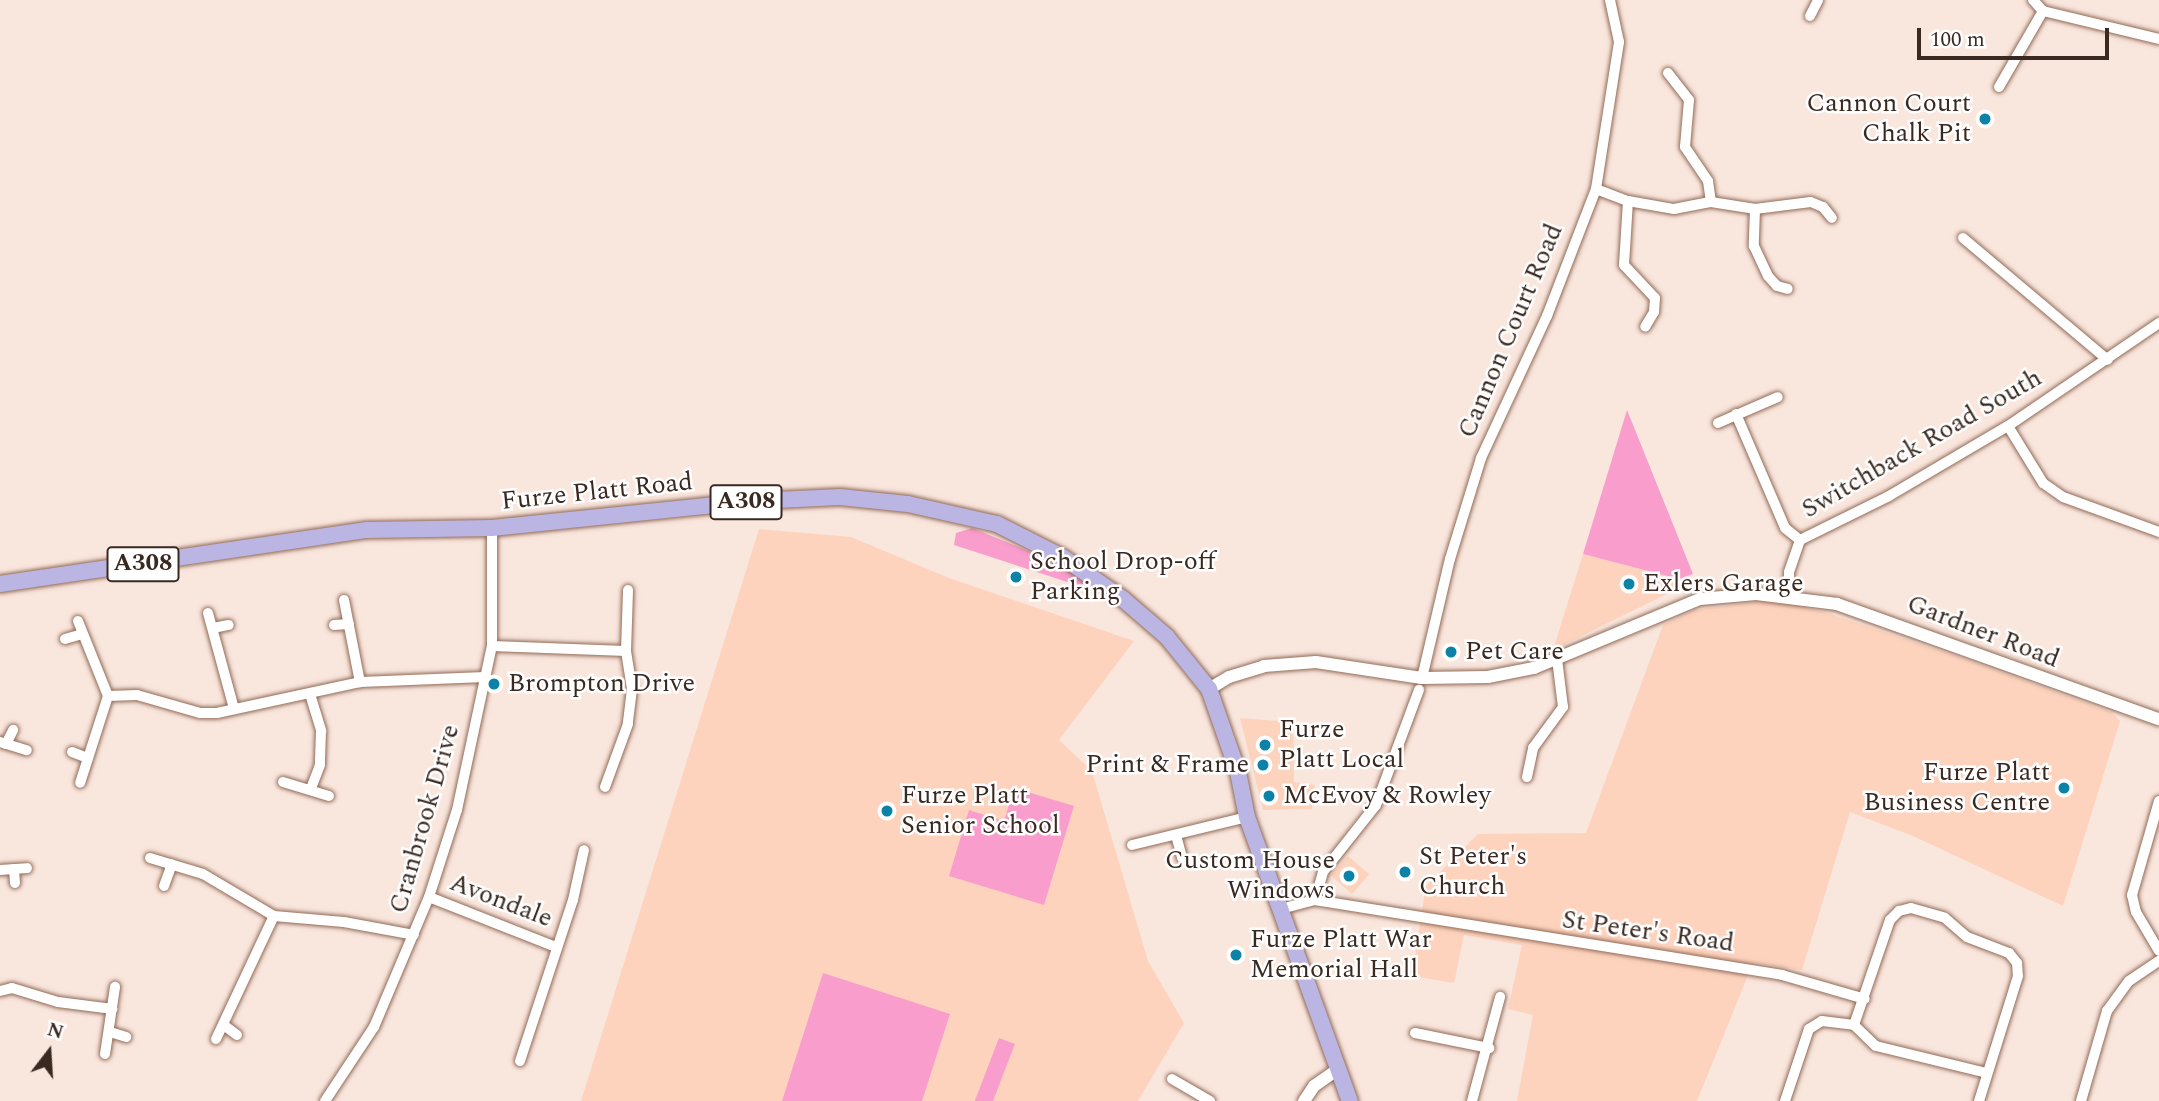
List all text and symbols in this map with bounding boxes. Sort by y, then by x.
scale bar [1921,14,2114,58]
text: 100 m [1930,24,1985,56]
place label: Cannon Court Chalk Pit [1806,88,1971,150]
marker: Cannon Court Chalk Pit [1977,111,1993,127]
street label: Cannon Court Road [1452,219,1570,443]
street label: Switchback Road South [1796,363,2048,525]
street label: Furze Platt Road [500,466,694,518]
road number: A308 [709,481,783,522]
road number: A308 [106,544,180,584]
place label: School Drop-off Parking [1030,546,1216,608]
place label: Exlers Garage [1643,568,1803,600]
marker: School Drop-off Parking [1008,569,1024,585]
marker: Exlers Garage [1621,576,1637,592]
street label: Gardner Road [1902,589,2064,675]
place label: Pet Care [1465,636,1564,668]
marker: Pet Care [1443,644,1459,660]
place label: Brompton Drive [508,668,695,700]
marker: Brompton Drive [486,676,502,692]
place label: Furze Platt Local [1279,714,1404,776]
street label: Cranbrook Drive [383,721,467,917]
marker: Furze Platt Local [1257,737,1273,753]
place label: Print & Frame [1085,749,1249,781]
marker: Print & Frame [1255,757,1271,773]
place label: Furze Platt Business Centre [1864,757,2050,818]
place label: Furze Platt Senior School [901,780,1060,842]
place label: McEvoy & Rowley [1283,780,1491,812]
marker: Furze Platt Business Centre [2056,780,2072,796]
marker: McEvoy & Rowley [1261,788,1277,804]
marker: Furze Platt Senior School [879,803,895,819]
place label: St Peter's Church [1419,841,1527,903]
place label: Custom House Windows [1165,845,1335,906]
marker: St Peter's Church [1397,864,1413,880]
street label: Avondale [445,867,557,935]
marker: Custom House Windows [1341,868,1357,884]
street label: St Peter's Road [1560,904,1736,960]
place label: Furze Platt War Memorial Hall [1250,924,1432,986]
marker: Furze Platt War Memorial Hall [1228,947,1244,963]
text: N [44,1015,67,1048]
north arrow [14,1017,84,1087]

